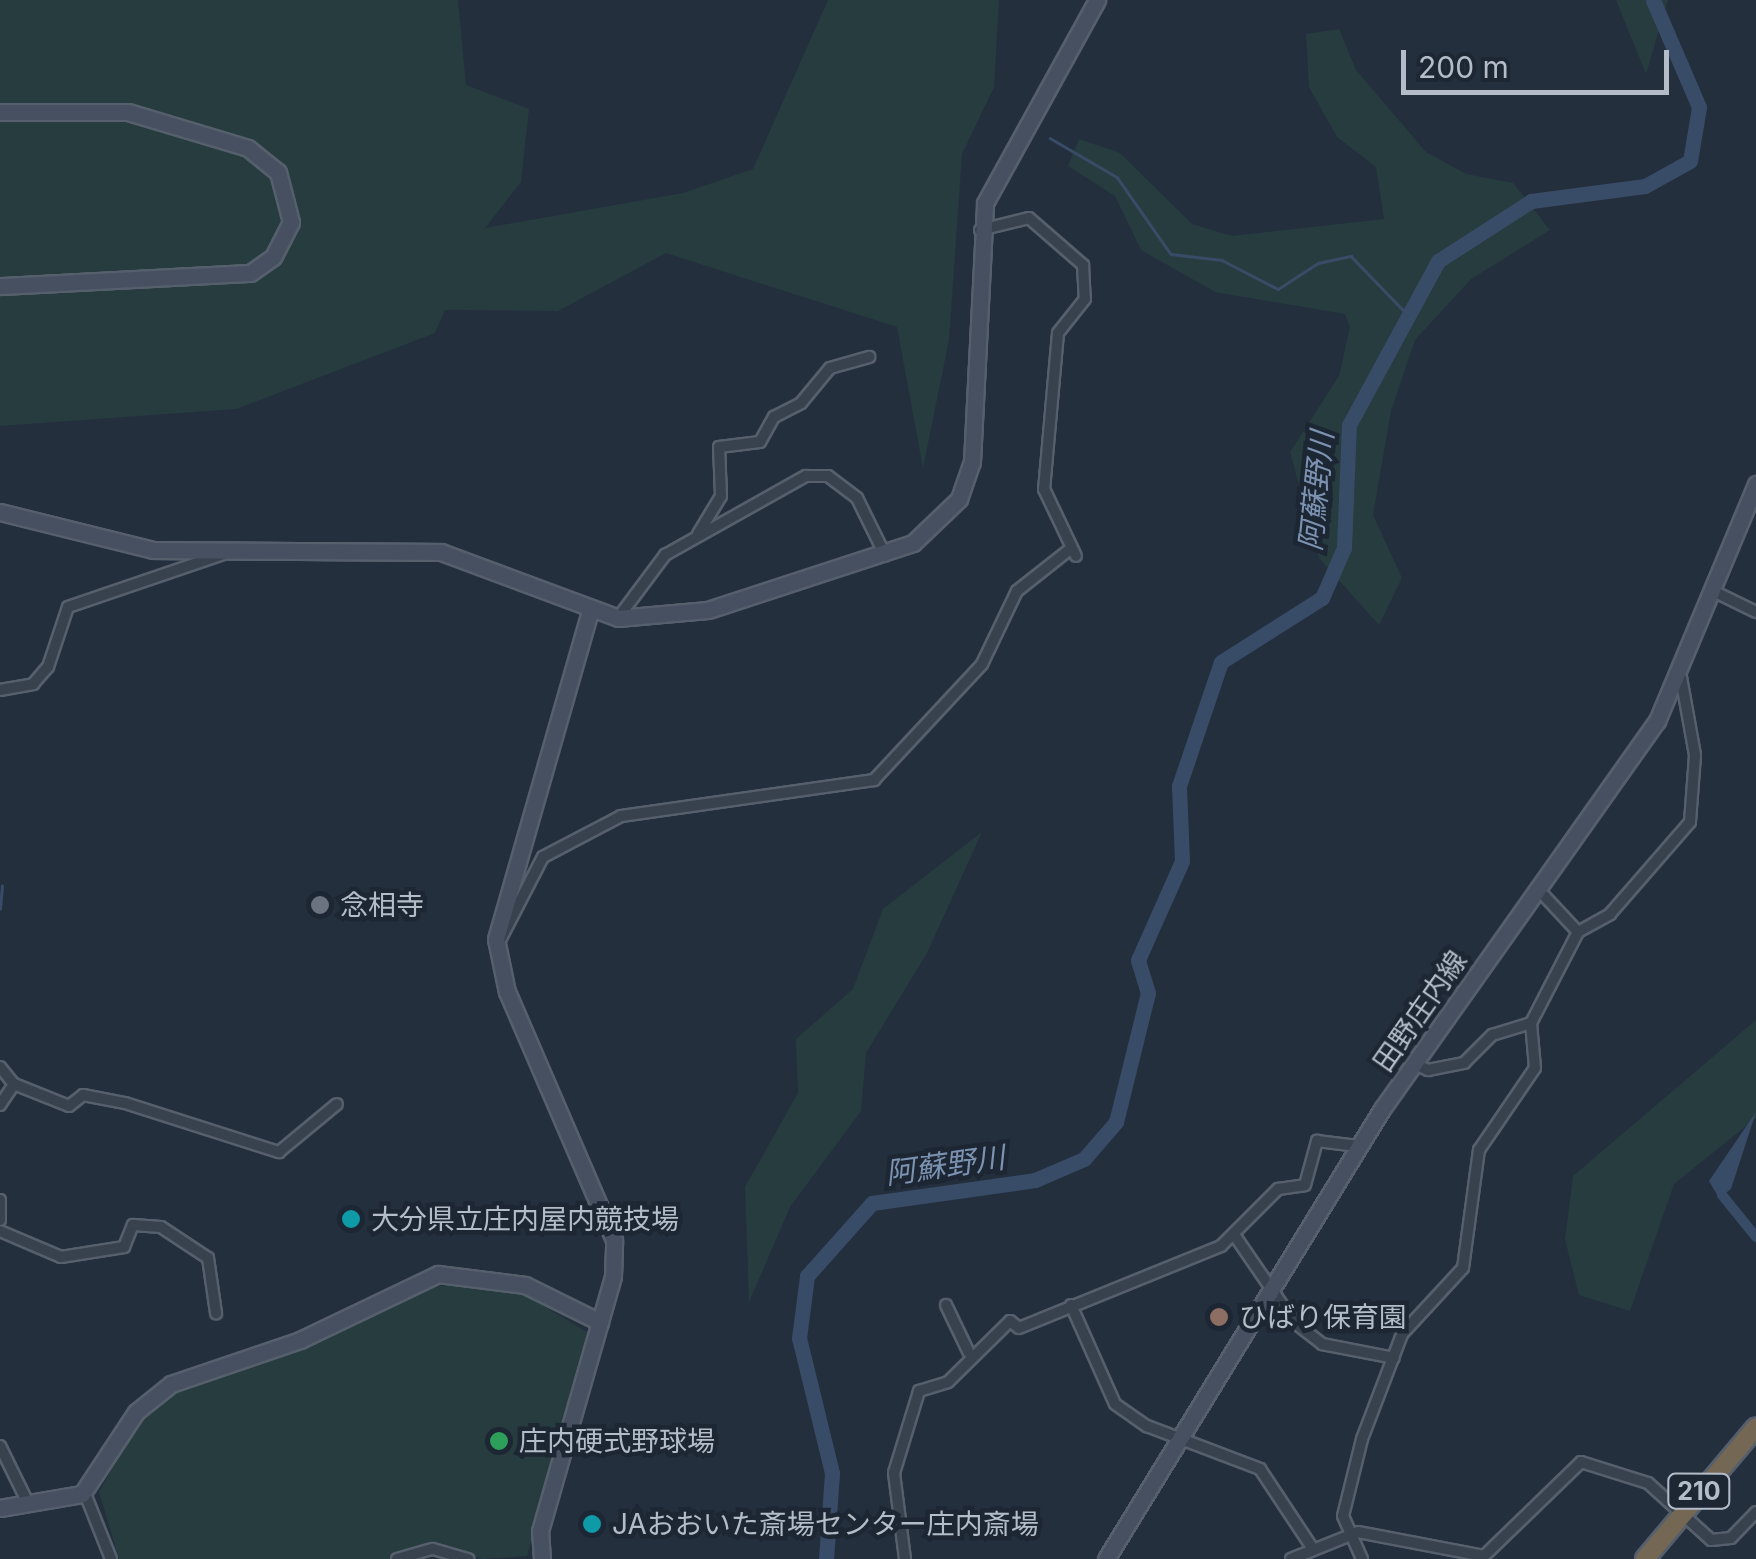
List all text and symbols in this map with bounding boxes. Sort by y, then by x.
scale bar [1406,30,1674,92]
text: 200 m [1418,49,1509,85]
water label: 阿蘇野川 [1292,429,1340,553]
place label: 念相寺 [340,888,424,922]
marker: 念相寺 [309,894,331,916]
street label: 田野庄内線 [1366,944,1474,1078]
water label: 阿蘇野川 [883,1139,1007,1191]
place label: 大分県立庄内屋内競技場 [371,1202,679,1236]
marker: 大分県立庄内屋内競技場 [340,1208,362,1230]
place label: ひばり保育園 [1239,1300,1407,1334]
marker: ひばり保育園 [1208,1306,1230,1328]
place label: 庄内硬式野球場 [519,1424,715,1458]
marker: 庄内硬式野球場 [488,1430,510,1452]
road number: 210 [1666,1471,1732,1511]
place label: JAおおいた斎場センター庄内斎場 [612,1507,1039,1541]
marker: JAおおいた斎場センター庄内斎場 [581,1513,603,1535]

